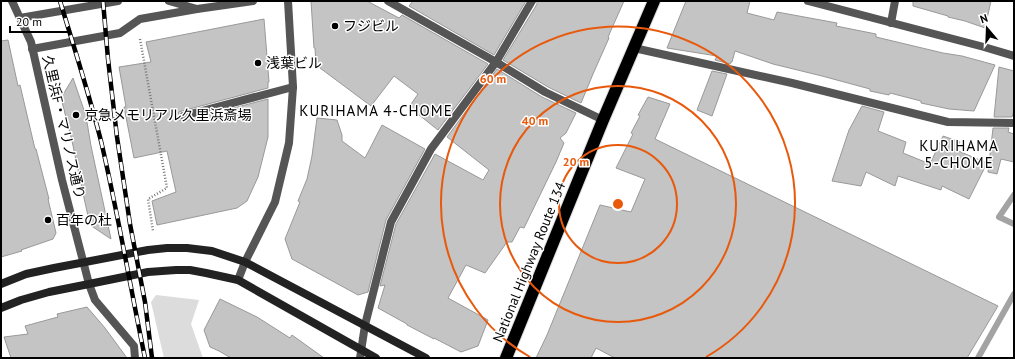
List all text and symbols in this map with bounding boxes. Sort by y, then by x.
scale bar [10,8,69,34]
north arrow [967,8,1007,48]
text: N [978,11,989,26]
text: 20 m [16,14,42,29]
place label: フジビル [343,17,399,35]
marker: フジビル [330,21,340,31]
street label: 久里浜F・マリノス通り [39,53,89,201]
place label: 浅葉ビル [266,54,322,72]
marker: 浅葉ビル [253,58,263,68]
text: 60 m [480,71,506,86]
district label: KURIHAMA 4-CHOME [299,101,453,120]
place label: 京急メモリアル久里浜斎場 [84,106,252,124]
marker: 京急メモリアル久里浜斎場 [71,110,81,120]
text: 40 m [522,113,548,128]
district label: KURIHAMA 5-CHOME [919,136,999,172]
text: 20 m [563,154,589,169]
street label: National Highway Route 134 [489,179,570,345]
centre of rings [611,197,625,211]
place label: 百年の杜 [56,211,112,229]
marker: 百年の杜 [43,215,53,225]

